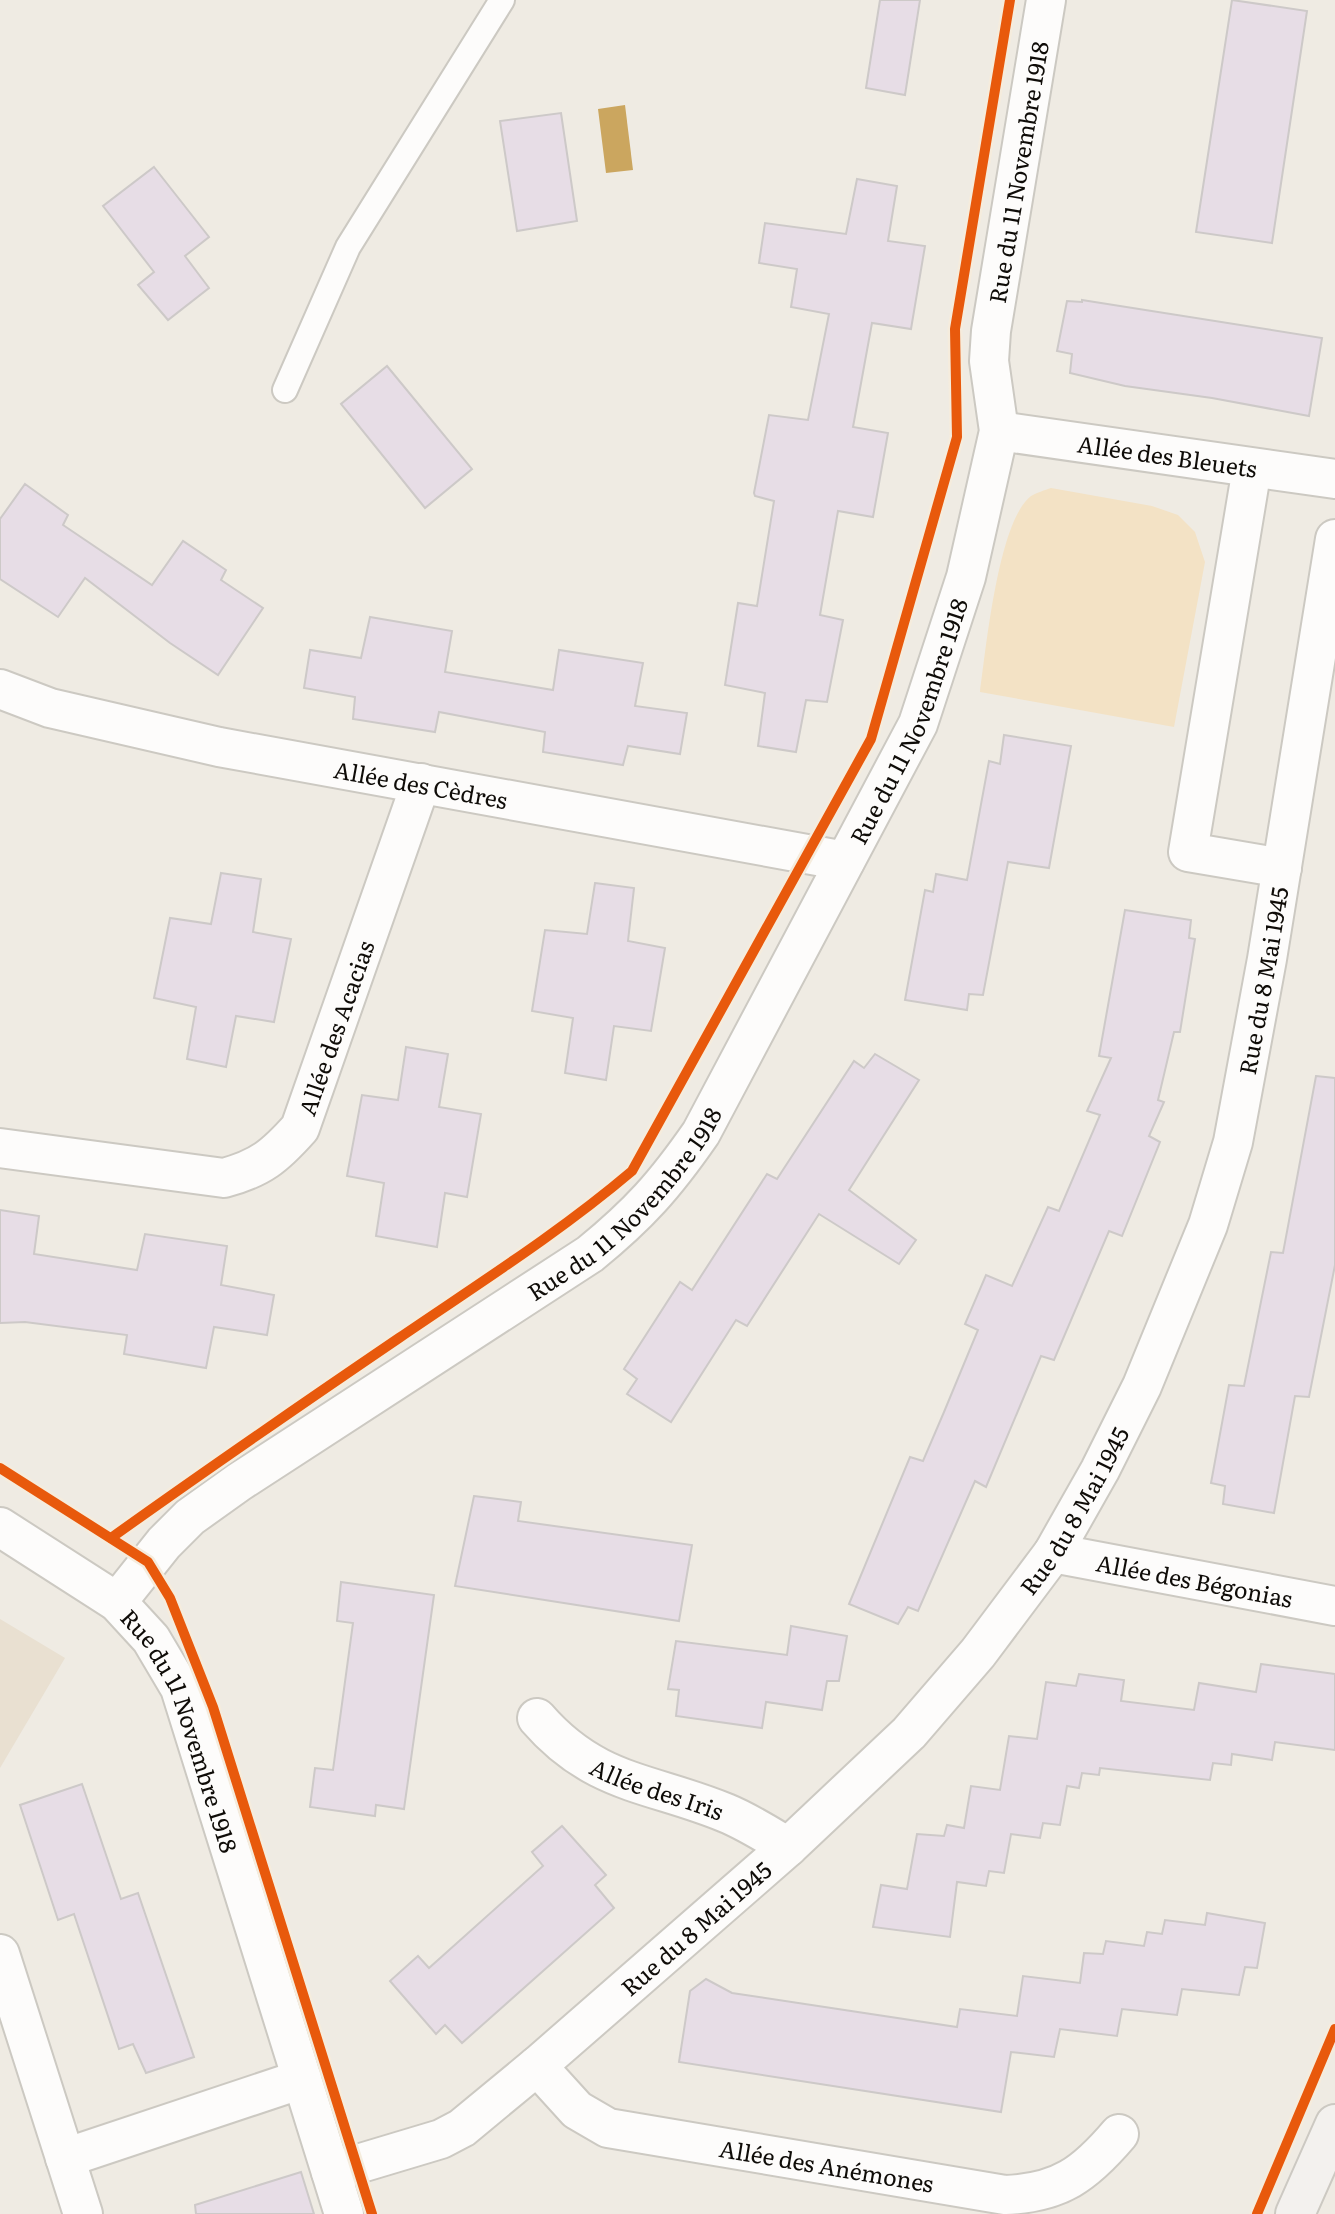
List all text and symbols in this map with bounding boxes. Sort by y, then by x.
street label: Rue du 11 Novembre 1918 [979,39,1056,306]
street label: Allée des Bleuets [1075,425,1259,485]
street label: Rue du 11 Novembre 1918 [840,594,975,850]
street label: Allée des Cèdres [331,751,510,816]
street label: Rue du 8 Mai 1945 [1229,884,1295,1077]
street label: Allée des Acacias [289,936,382,1120]
street label: Rue du 11 Novembre 1918 [520,1101,729,1308]
street label: Rue du 8 Mai 1945 [1011,1421,1136,1602]
street label: Allée des Bégonias [1093,1544,1296,1615]
street label: Rue du 11 Novembre 1918 [114,1600,247,1857]
street label: Allée des Iris [585,1749,729,1828]
street label: Rue du 8 Mai 1945 [613,1853,778,2003]
street label: Allée des Anémones [717,2130,936,2200]

